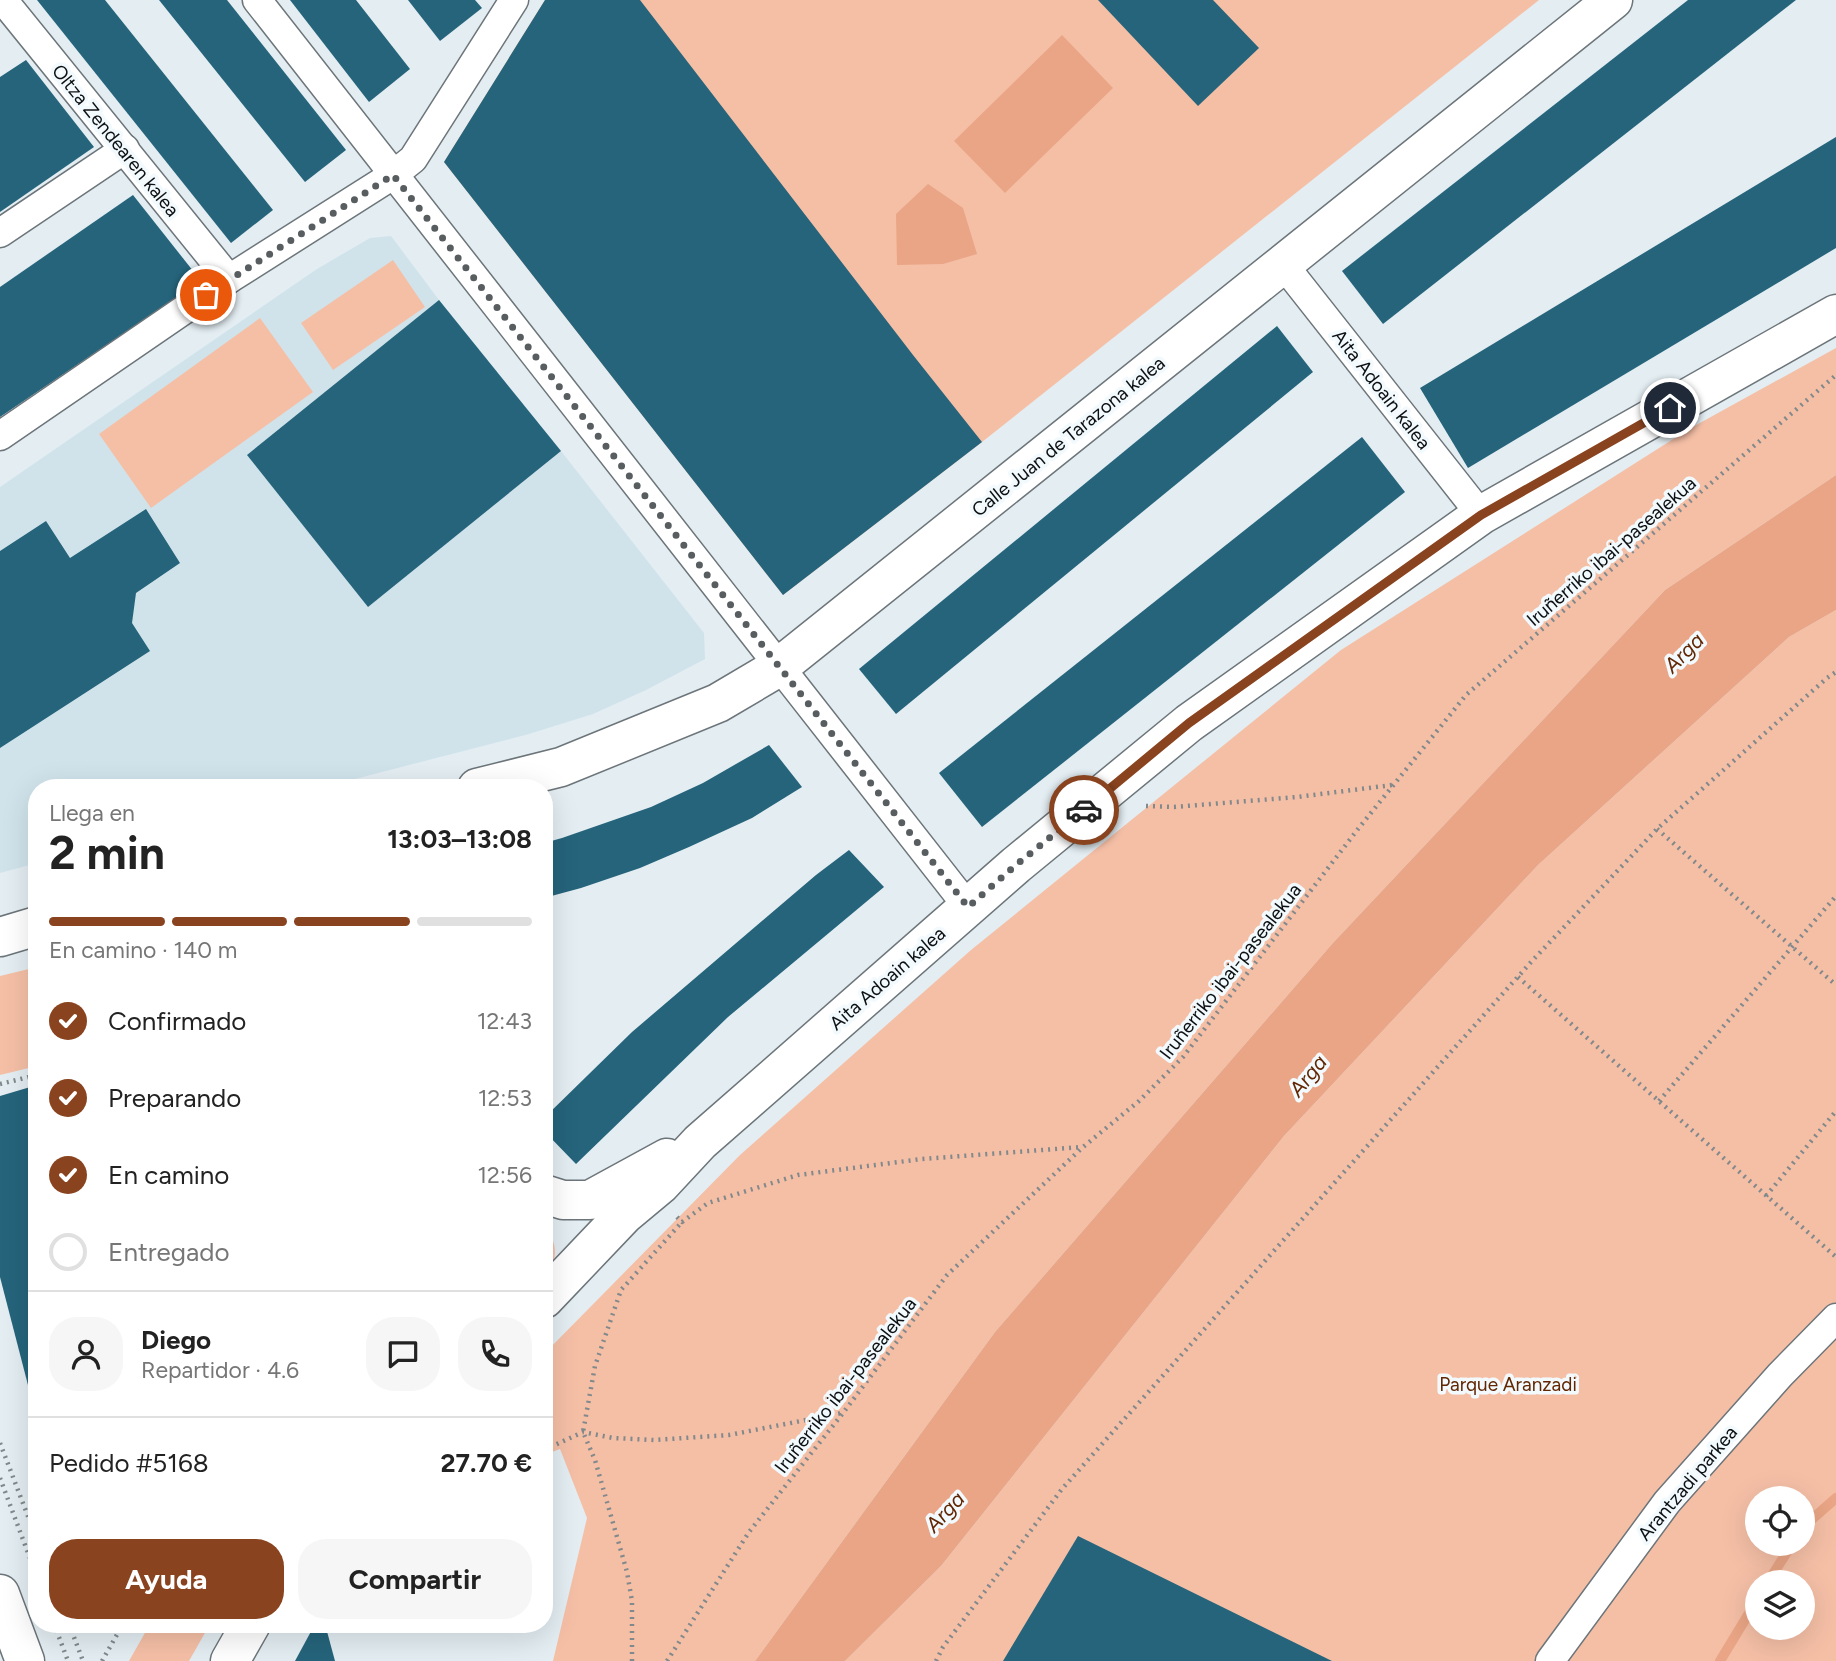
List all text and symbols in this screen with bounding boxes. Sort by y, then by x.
street label: Oltza Zendearen kalea [47,60,184,221]
pin [176,265,236,325]
icon: bag [187,276,225,314]
street label: Aita Adoain kalea [1328,325,1436,454]
street label: Calle Juan de Tarazona kalea [967,351,1170,521]
pin [1640,378,1700,438]
icon: home [1651,389,1689,427]
street label: Iruñerriko ibai-pasealekua [1522,472,1701,631]
water label: Arga [1658,628,1709,678]
courier [1049,775,1119,845]
icon: car [1065,791,1103,829]
text: Llega en [49,799,135,827]
text: 13:03–13:08 [387,823,532,855]
text: 2 min [49,825,165,881]
street label: Iruñerriko ibai-pasealekua [1155,879,1306,1064]
street label: Aita Adoain kalea [825,922,950,1035]
text: En camino · 140 m [49,936,237,964]
icon: check [49,1002,87,1040]
text: Confirmado [108,1005,246,1037]
text: 12:43 [477,1007,532,1035]
water label: Arga [1283,1050,1332,1102]
icon: check [49,1079,87,1117]
text: Preparando [108,1082,241,1114]
text: 12:53 [478,1084,532,1112]
icon: check [49,1156,87,1194]
text: En camino [108,1159,229,1191]
text: 12:56 [478,1161,532,1189]
text: Entregado [108,1236,230,1268]
street label: Iruñerriko ibai-pasealekua [770,1293,921,1478]
button: person [49,1317,123,1391]
button: chat [366,1317,440,1391]
button: phone [458,1317,532,1391]
text: Diego [141,1324,211,1356]
text: Repartidor · 4.6 [141,1356,299,1384]
park label: Parque Aranzadi [1439,1373,1577,1396]
street label: Arantzadi parkea [1633,1421,1742,1545]
text: Pedido #5168 [49,1447,209,1479]
text: 27.70 € [440,1447,532,1479]
water label: Arga [919,1486,969,1538]
map controls [1745,1486,1815,1640]
button: locate [1745,1486,1815,1556]
button: Ayuda [49,1539,284,1619]
button: Compartir [298,1539,532,1619]
button: layers [1745,1570,1815,1640]

